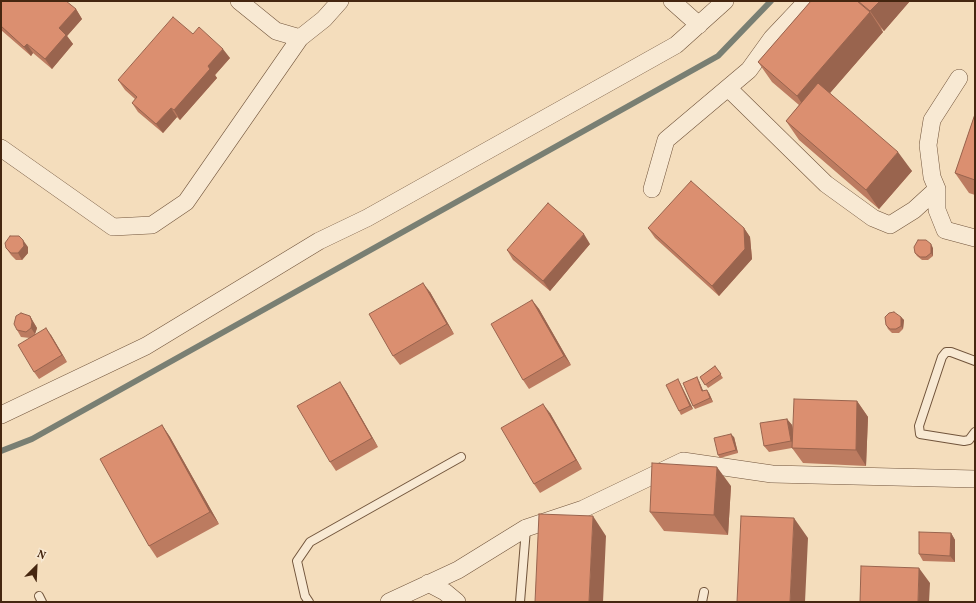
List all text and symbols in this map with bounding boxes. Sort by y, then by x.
north arrow [16,547,56,587]
text: N [34,547,48,564]

